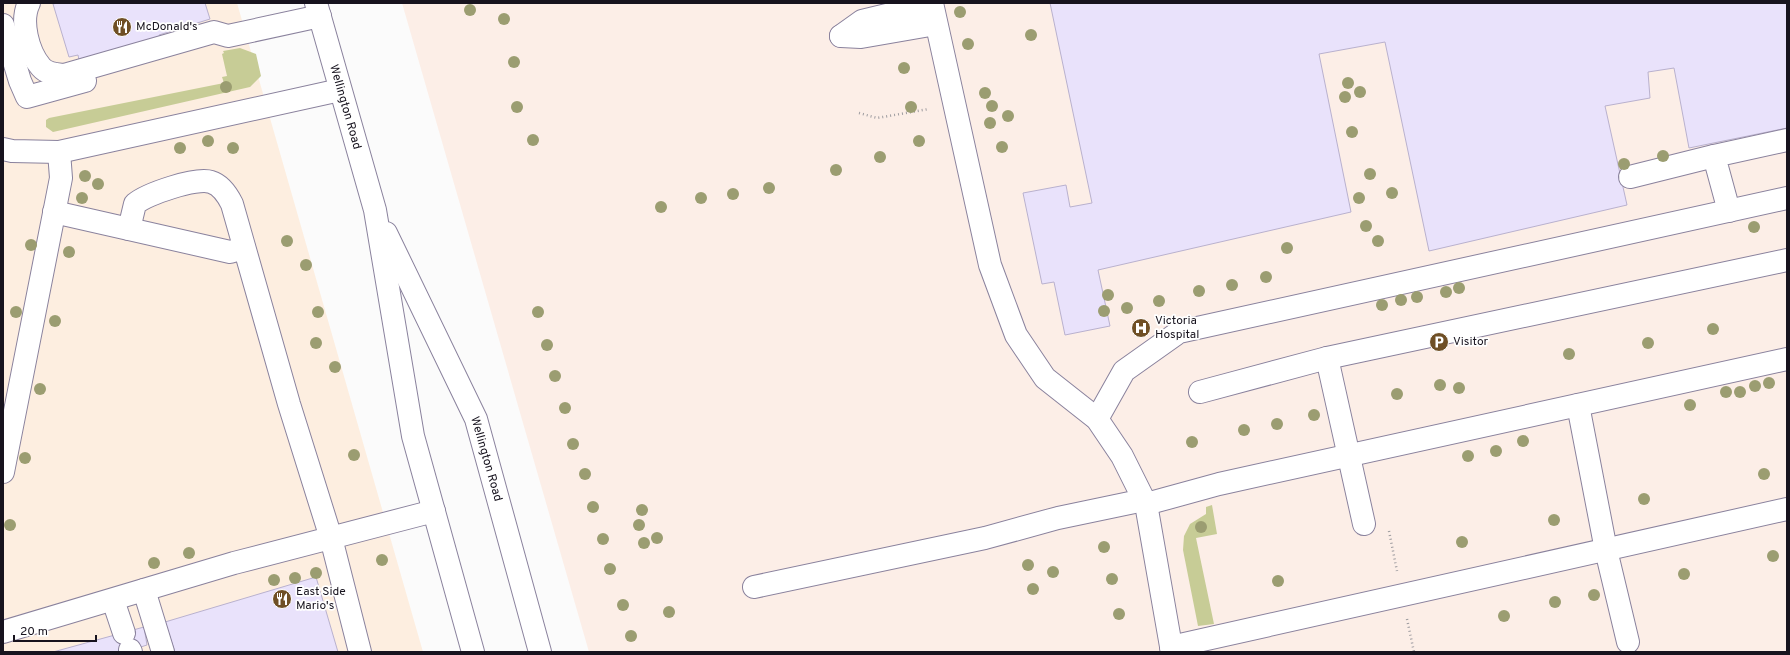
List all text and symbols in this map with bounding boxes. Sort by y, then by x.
restaurant icon: McDonald's [111,16,133,38]
place label: McDonald's [136,19,198,35]
street label: Wellington Road [325,63,365,151]
place label: Victoria Hospital [1155,313,1199,343]
hospital icon: Victoria Hospital [1130,317,1152,339]
parking icon: Visitor [1428,331,1450,353]
place label: Visitor [1453,334,1489,350]
street label: Wellington Road [466,415,506,503]
place label: East Side Mario's [296,584,346,614]
restaurant icon: East Side Mario's [271,588,293,610]
scale bar [14,617,96,643]
text: 20 m [20,624,48,640]

